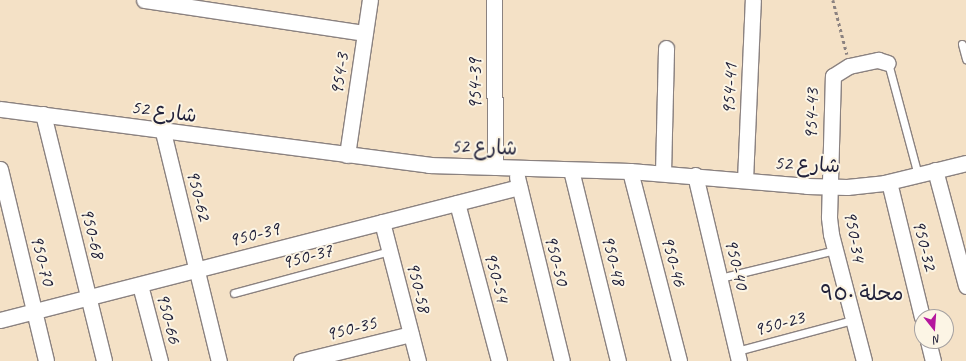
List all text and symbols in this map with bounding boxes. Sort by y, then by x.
street label: 954-3 [324,51,354,97]
street label: 954-39 [462,58,486,110]
street label: 954-41 [716,63,742,115]
street label: 954-43 [798,88,824,140]
street label: شارع 52 [130,95,198,127]
street label: شارع 52 [451,134,517,160]
street label: شارع 52 [773,150,841,178]
street label: 950-62 [181,167,217,223]
street label: 950-68 [75,205,111,261]
street label: 950-34 [839,209,871,263]
street label: 950-39 [226,216,282,252]
street label: 950-32 [907,217,943,273]
street label: 950-70 [25,232,61,288]
street label: 950-50 [539,232,575,288]
street label: 950-48 [596,232,632,288]
street label: 950-46 [656,233,692,289]
street label: 950-40 [720,236,754,292]
street label: 950-37 [279,238,335,274]
street label: 950-54 [479,249,515,305]
street label: 950-58 [401,259,437,315]
district label: محلة ٩٥٠ [821,280,903,306]
street label: 950-66 [151,290,187,346]
street label: 950-23 [751,305,807,341]
north arrow [914,309,954,349]
street label: 950-35 [323,310,379,346]
text: N [932,332,943,347]

